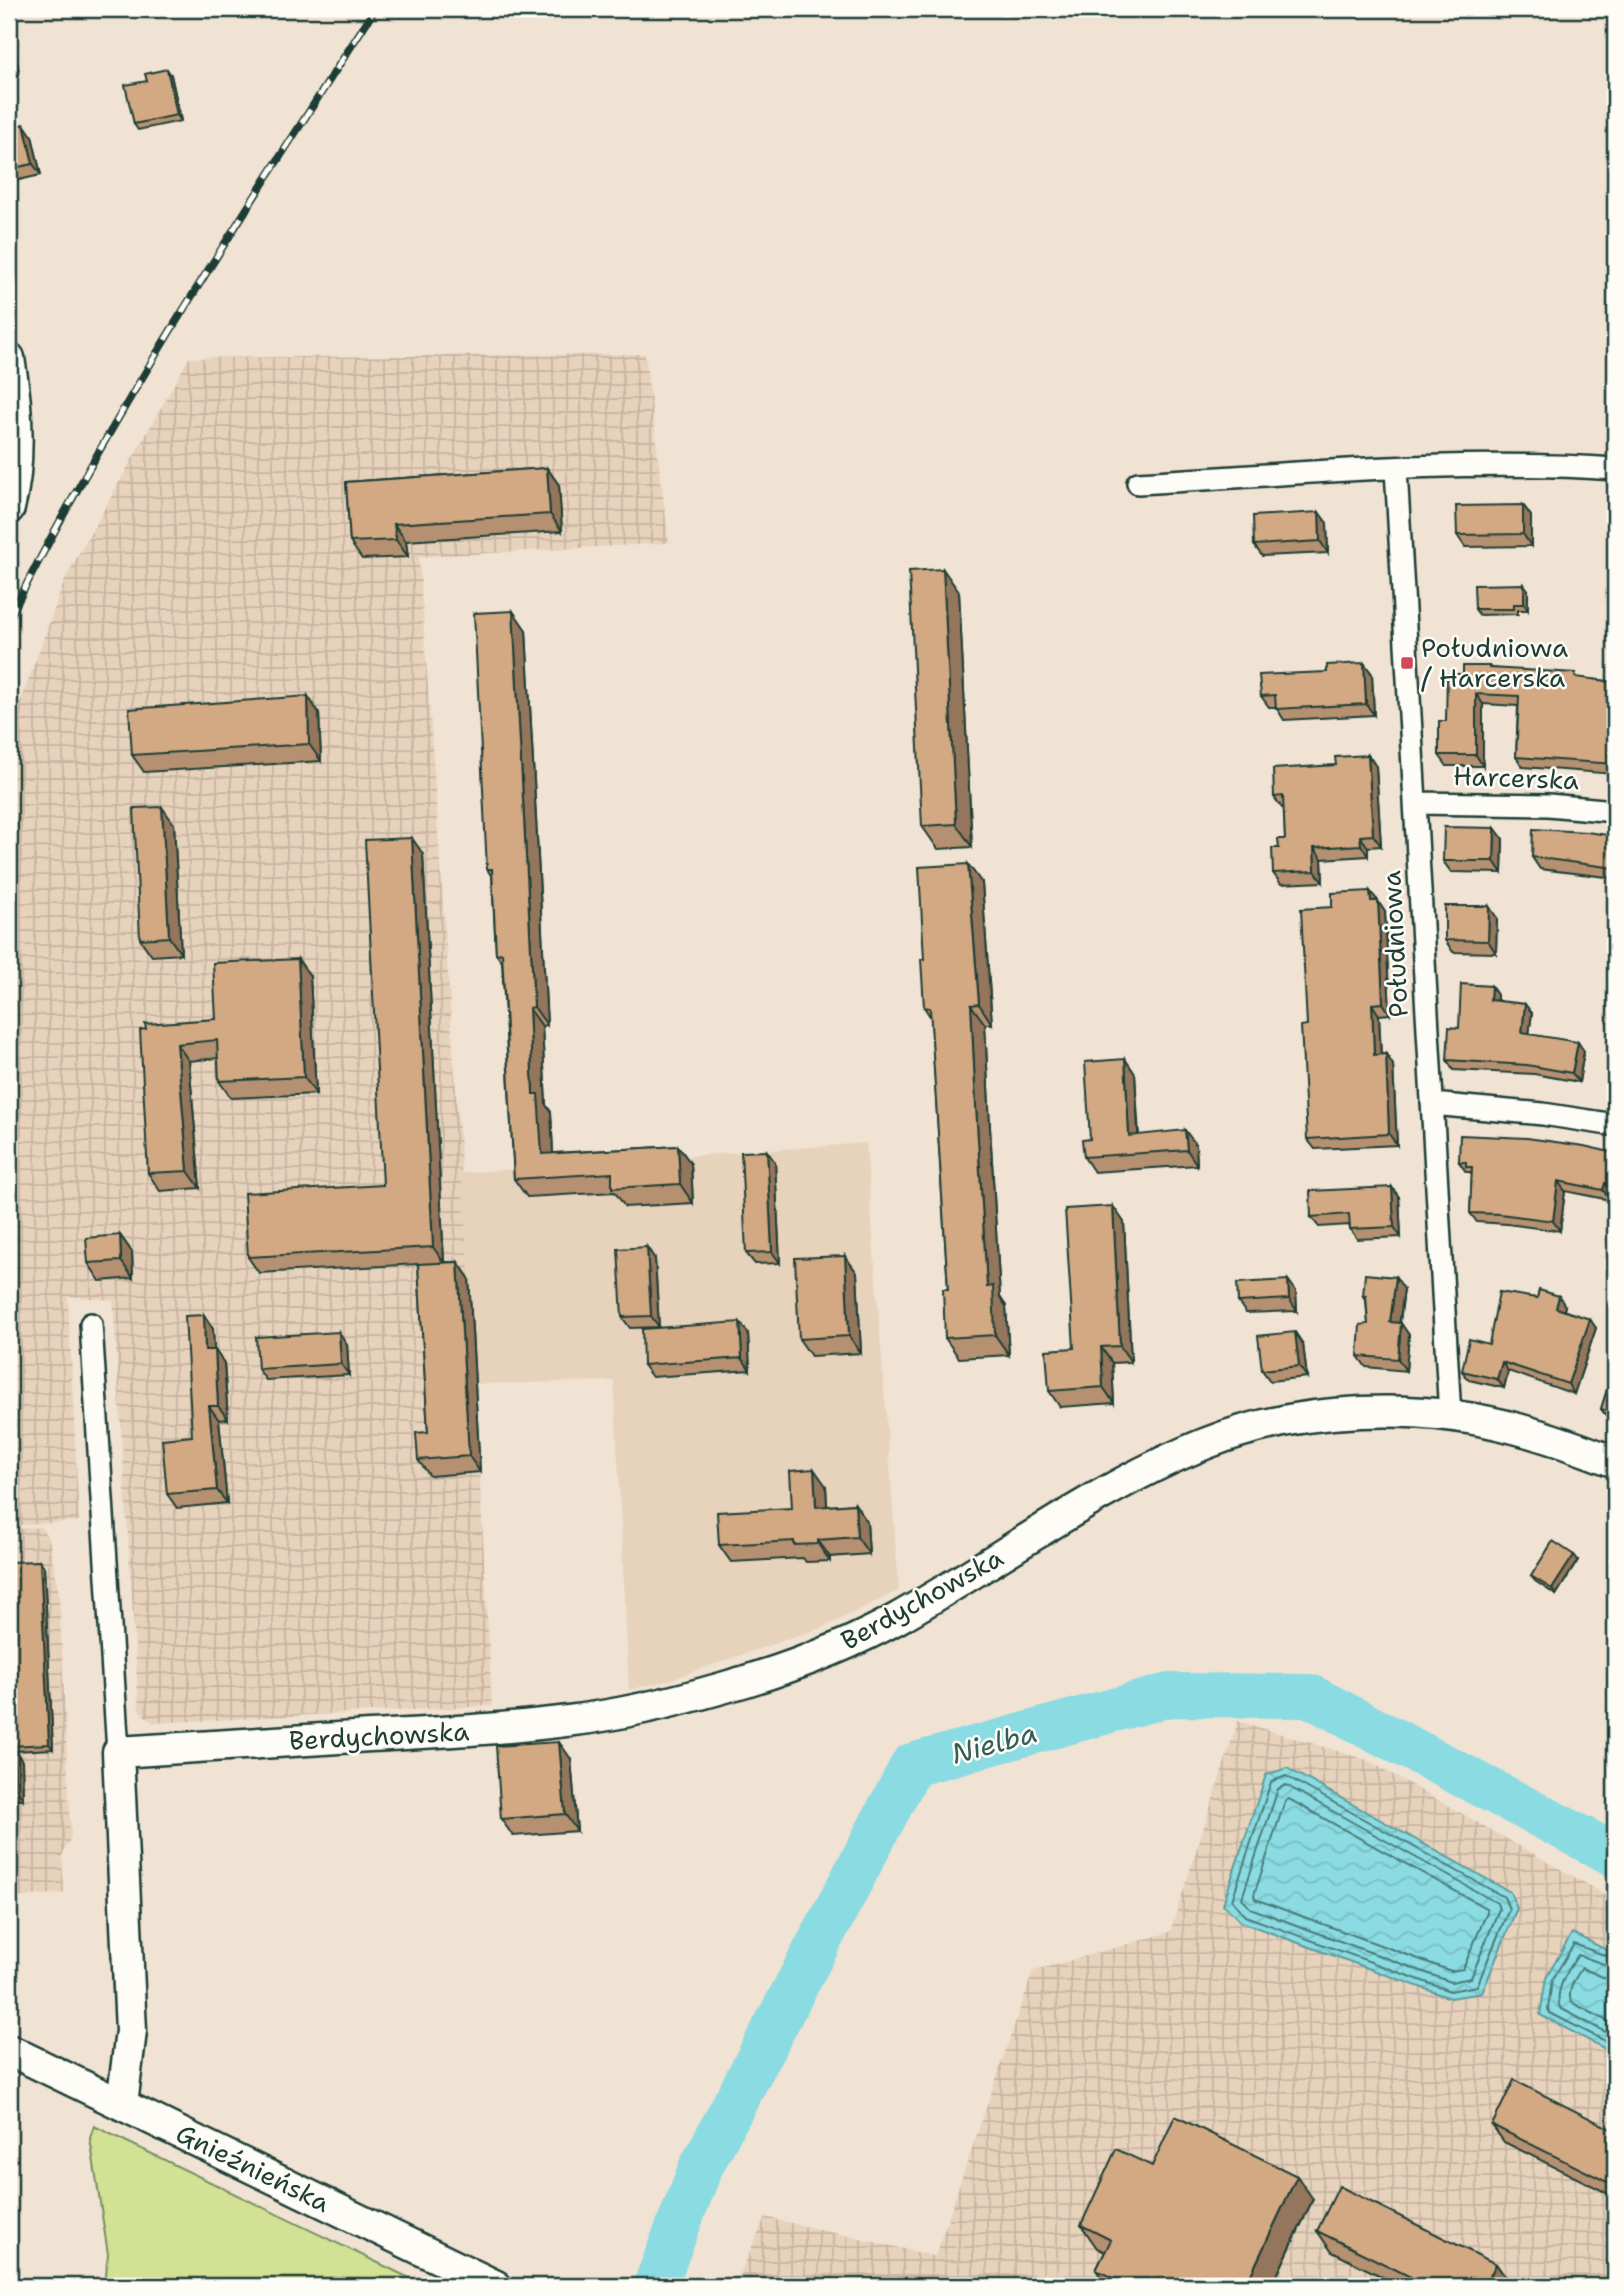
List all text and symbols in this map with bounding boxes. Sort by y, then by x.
place label: Południowa / Harcerska [1421,630,1568,695]
marker: Południowa / Harcerska [1399,655,1415,671]
street label: Harcerska [1452,758,1580,797]
street label: Południowa [1373,870,1416,1018]
street label: Berdychowska [834,1540,1009,1658]
street label: Berdychowska [288,1713,470,1758]
water label: Nielba [947,1713,1041,1773]
street label: Gnieźnieńska [170,2115,336,2220]

